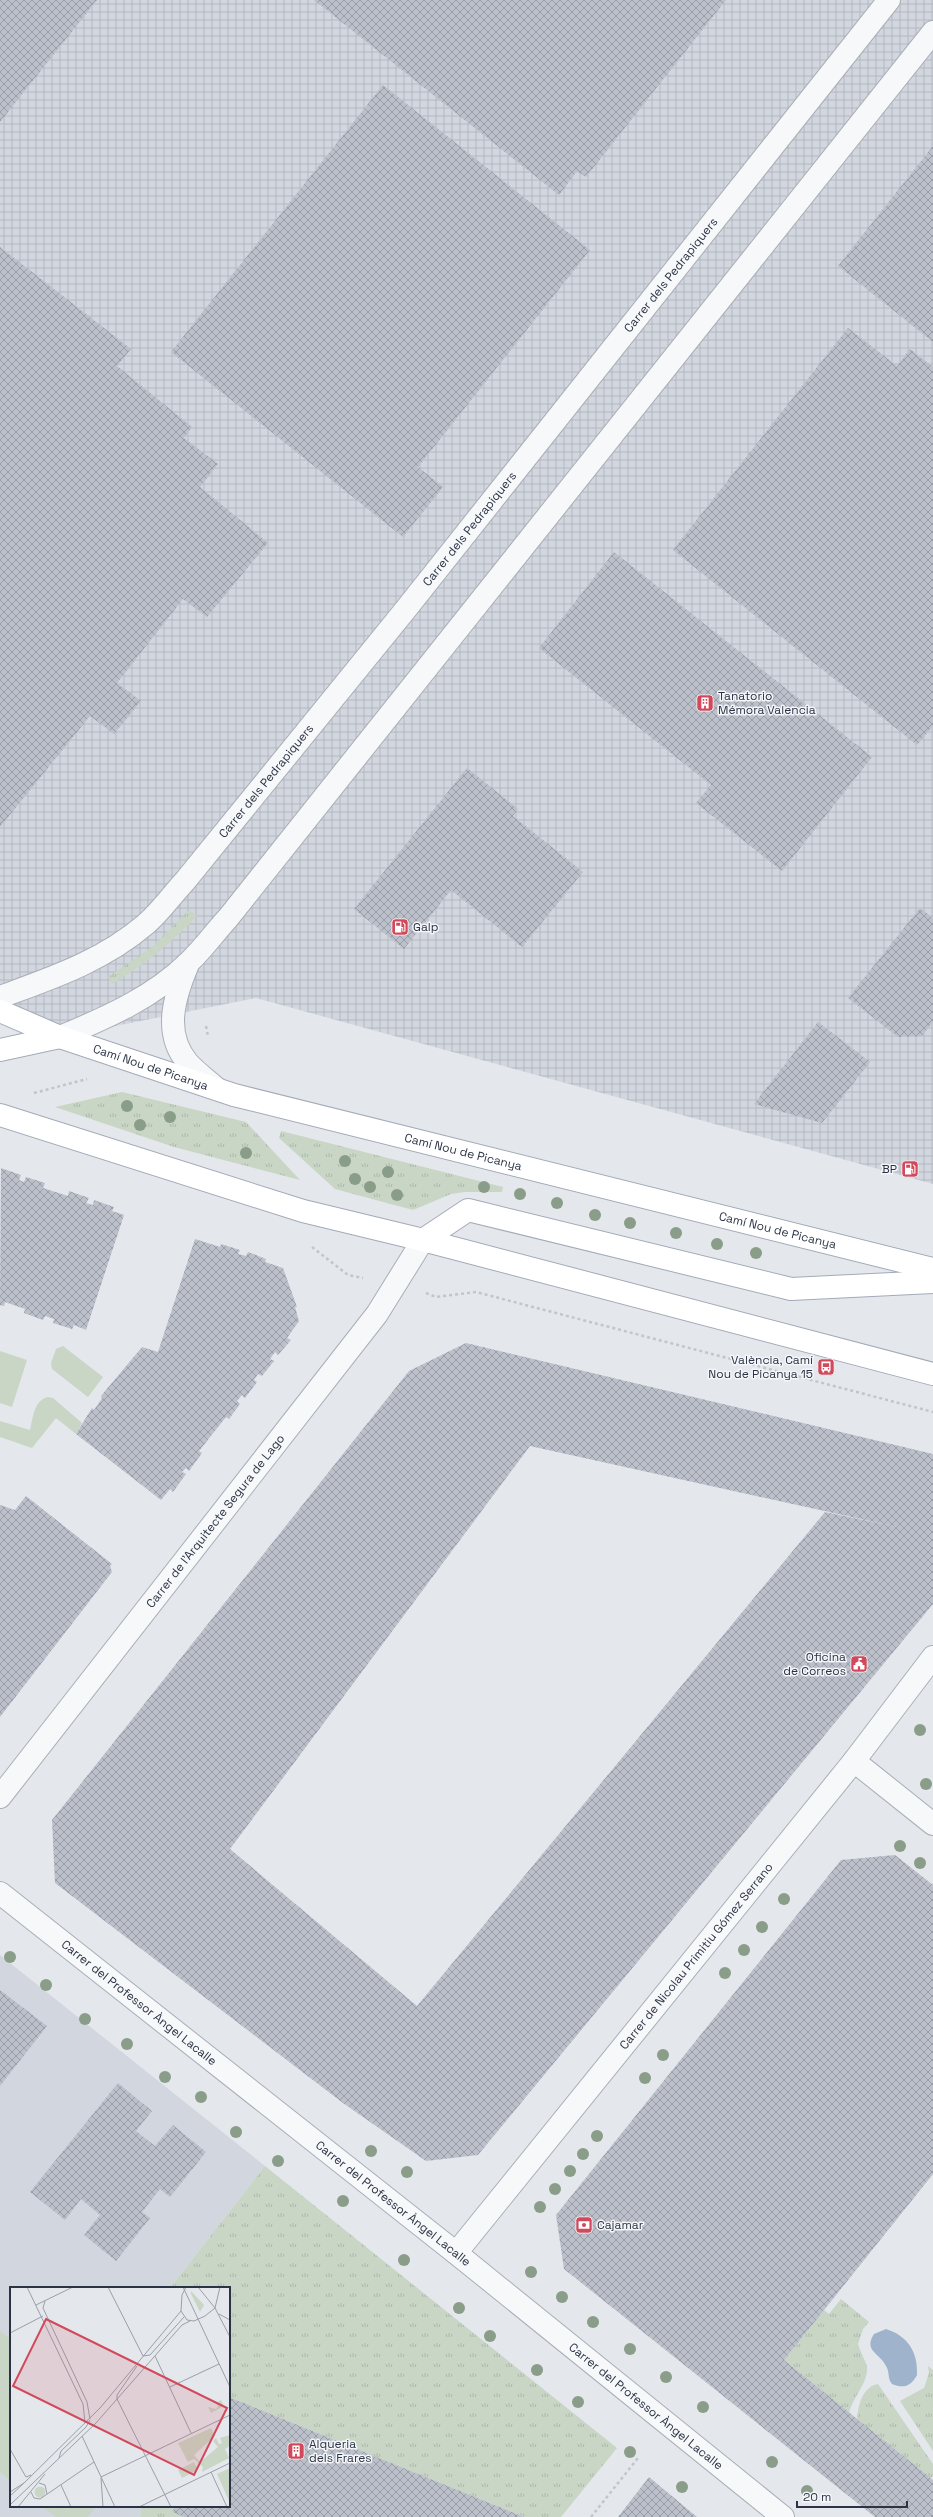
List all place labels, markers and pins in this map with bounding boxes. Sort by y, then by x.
place label: Tanatorio Mémora Valencia [718,688,816,718]
building icon: Tanatorio Mémora Valencia [695,693,715,713]
fuel station icon: Galp [390,917,410,937]
place label: Galp [413,919,439,935]
fuel station icon: BP [900,1159,920,1179]
place label: BP [882,1161,897,1177]
place label: València, Camí Nou de Picanya 15 [708,1352,813,1382]
bus stop icon: València, Camí Nou de Picanya 15 [816,1357,836,1377]
place label: Oficina de Correos [783,1649,846,1679]
public building icon: Oficina de Correos [849,1654,869,1674]
bank icon: Cajamar [574,2215,594,2235]
place label: Cajamar [597,2217,644,2233]
place label: Alqueria dels Frares [309,2436,372,2466]
building icon: Alqueria dels Frares [286,2441,306,2461]

